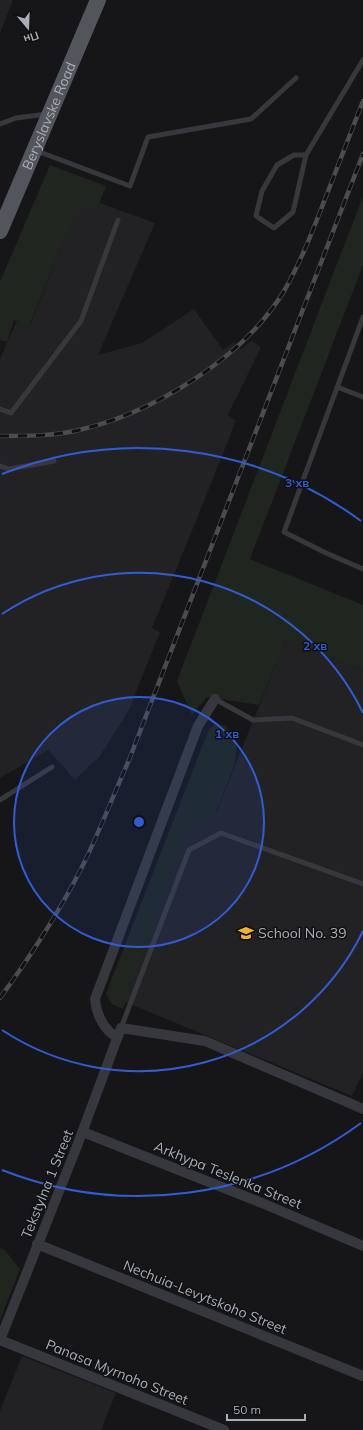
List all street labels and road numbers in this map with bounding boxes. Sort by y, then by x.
street label: Beryslavske Road [18,59,80,173]
street label: Tekstylna 1 Street [17,1127,77,1241]
street label: Arkhypa Teslenka Street [152,1137,305,1213]
street label: Nechuia-Levytskoho Street [121,1256,289,1338]
street label: Panasa Myrnoho Street [43,1335,191,1409]

